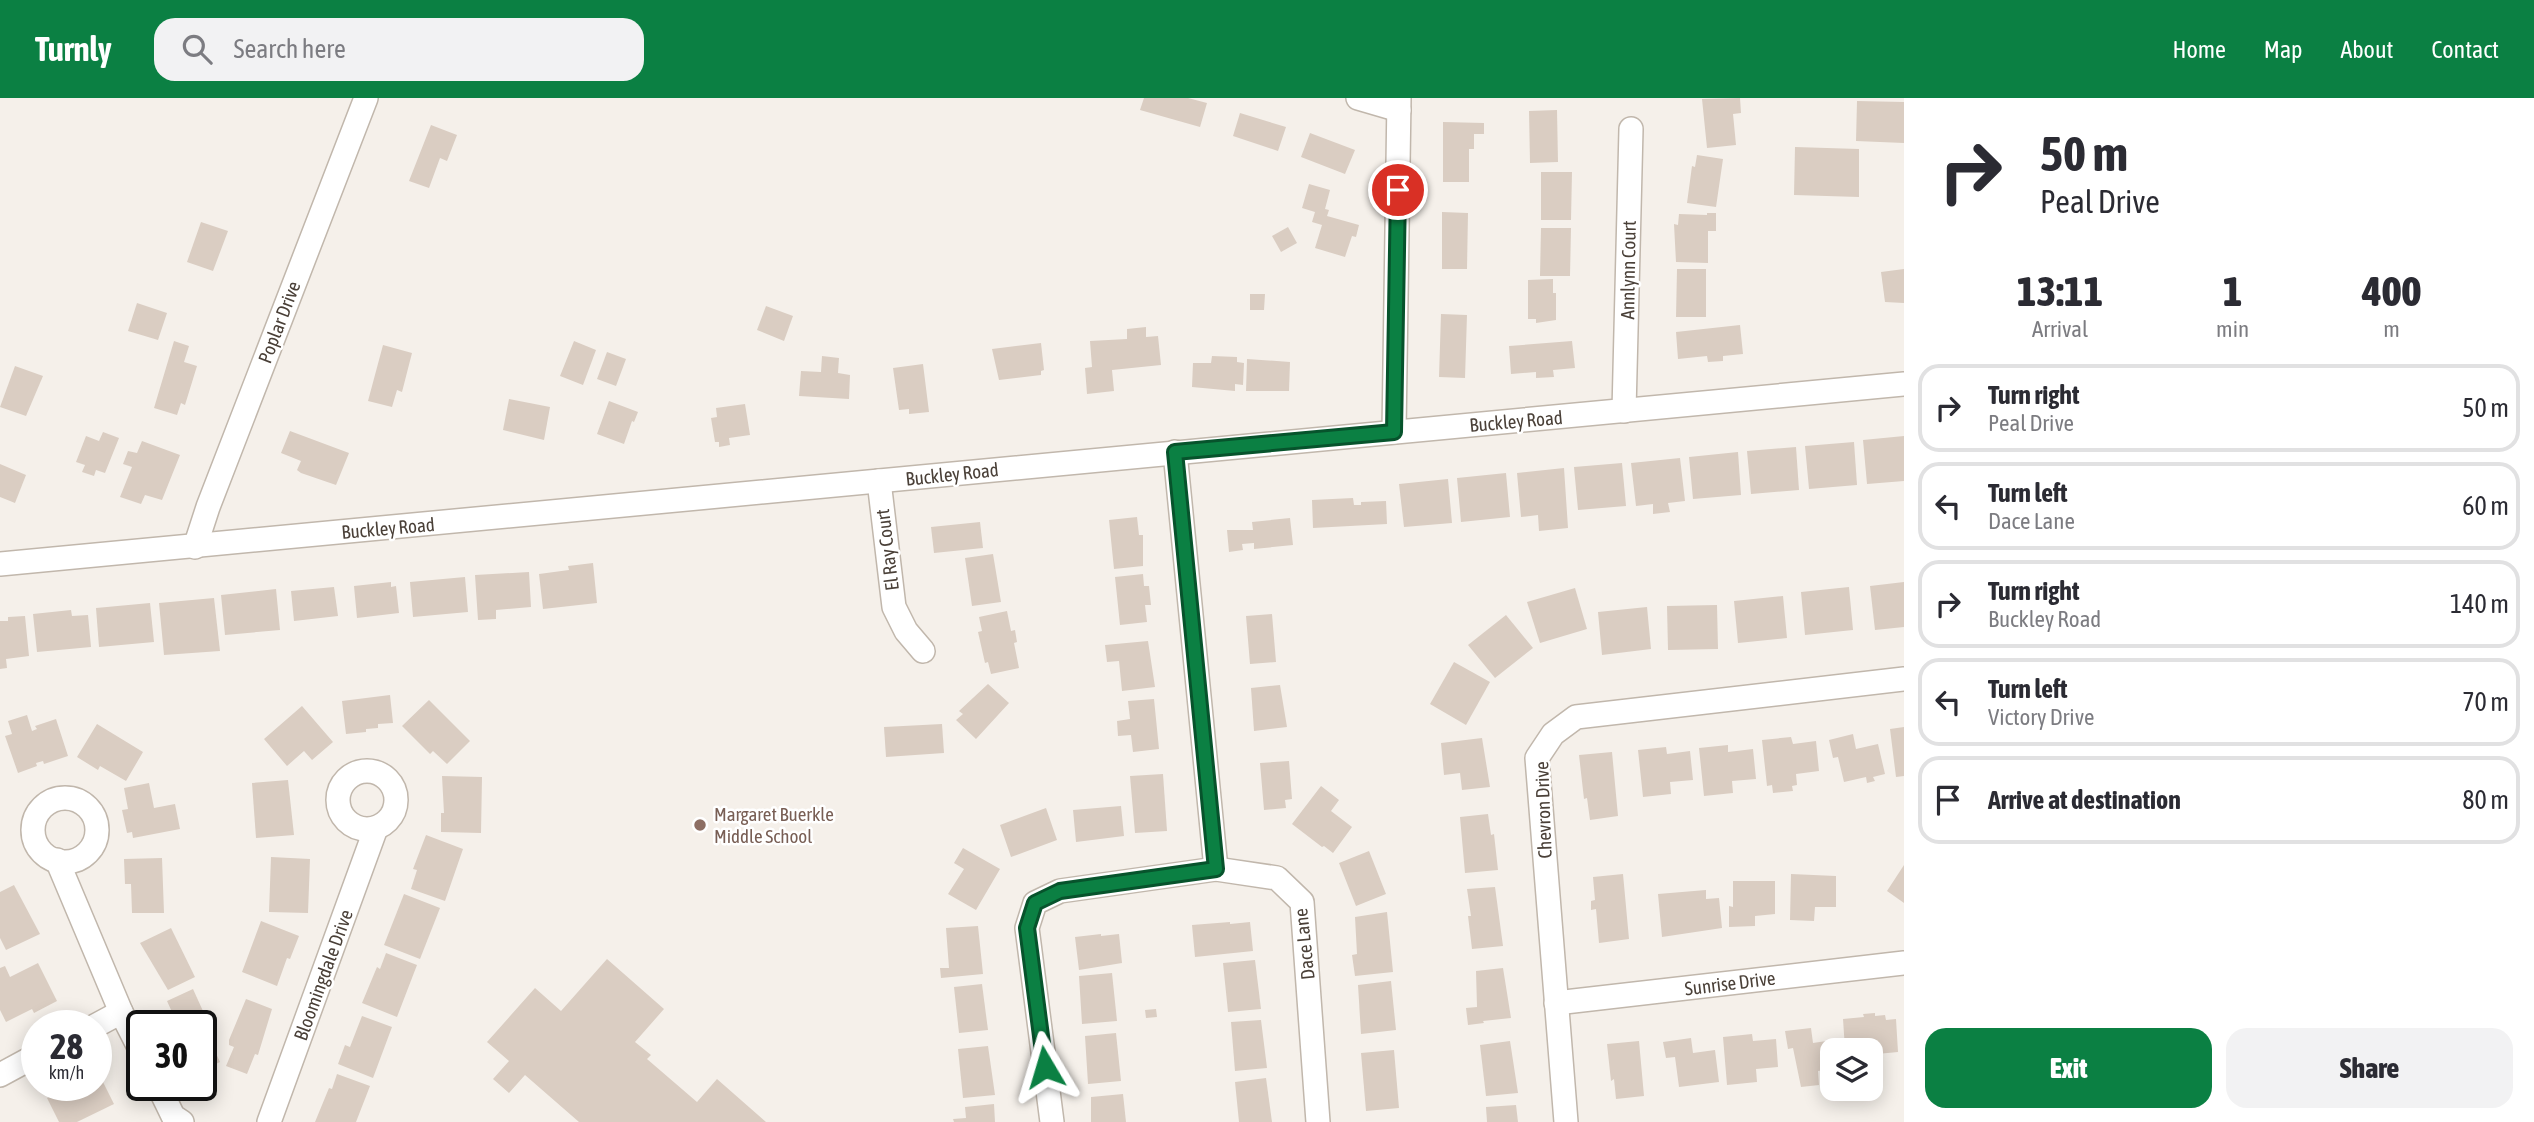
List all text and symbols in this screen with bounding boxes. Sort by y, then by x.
search box [154,18,644,81]
text: Turnly [35,30,112,68]
icon: search [178,30,216,68]
text: Search here [234,34,346,64]
text: Home [2172,36,2226,63]
text: Map [2264,36,2302,63]
text: About [2340,36,2393,63]
text: Contact [2431,36,2499,63]
text: 50 m [2040,125,2128,181]
icon: right [1925,126,2016,217]
pin [1368,160,1428,220]
icon: arrive [1379,171,1417,209]
text: Peal Drive [2040,183,2160,220]
street label: Annlynn Court [1616,220,1640,320]
text: 13:11 [2017,267,2103,315]
text: 1 [2223,267,2242,315]
text: 400 [2362,267,2421,315]
street label: Poplar Drive [253,278,305,366]
text: Arrival [2032,316,2088,342]
text: min [2216,316,2249,342]
text: m [2383,316,2400,342]
text: Turn right [1988,380,2079,410]
icon: right [1929,389,1967,427]
text: 50 m [2462,393,2509,423]
street label: Buckley Road [1468,406,1564,436]
text: Peal Drive [1988,410,2074,436]
street label: Buckley Road [904,458,1000,490]
text: Turn left [1988,478,2068,508]
icon: left [1929,487,1967,525]
text: 60 m [2462,491,2509,521]
street label: El Ray Court [871,508,903,592]
text: Dace Lane [1988,508,2075,534]
street label: Buckley Road [340,513,436,543]
text: Turn right [1988,576,2079,606]
icon: right [1929,585,1967,623]
text: 140 m [2450,589,2509,619]
text: Buckley Road [1988,606,2101,632]
text: Turn left [1988,674,2068,704]
icon: left [1929,683,1967,721]
text: 70 m [2462,687,2509,717]
text: Victory Drive [1988,704,2094,730]
street label: Chevron Drive [1530,761,1556,859]
icon: arrive [1929,781,1967,819]
text: Arrive at destination [1988,785,2181,815]
text: 80 m [2462,785,2509,815]
place label: Margaret Buerkle Middle School [714,803,834,847]
marker: Margaret Buerkle Middle School [692,817,708,833]
street label: Bloomingdale Drive [289,907,357,1043]
street label: Dace Lane [1289,907,1319,981]
street label: Sunrise Drive [1683,967,1777,999]
speed limit sign: 30 [126,1010,217,1101]
text: 28 [50,1026,83,1066]
button: Exit [1925,1028,2212,1108]
button: Share [2226,1028,2513,1108]
position arrow [1008,1030,1082,1104]
map controls [1820,1038,1883,1101]
button: layers [1820,1038,1883,1101]
text: km/h [49,1062,84,1083]

